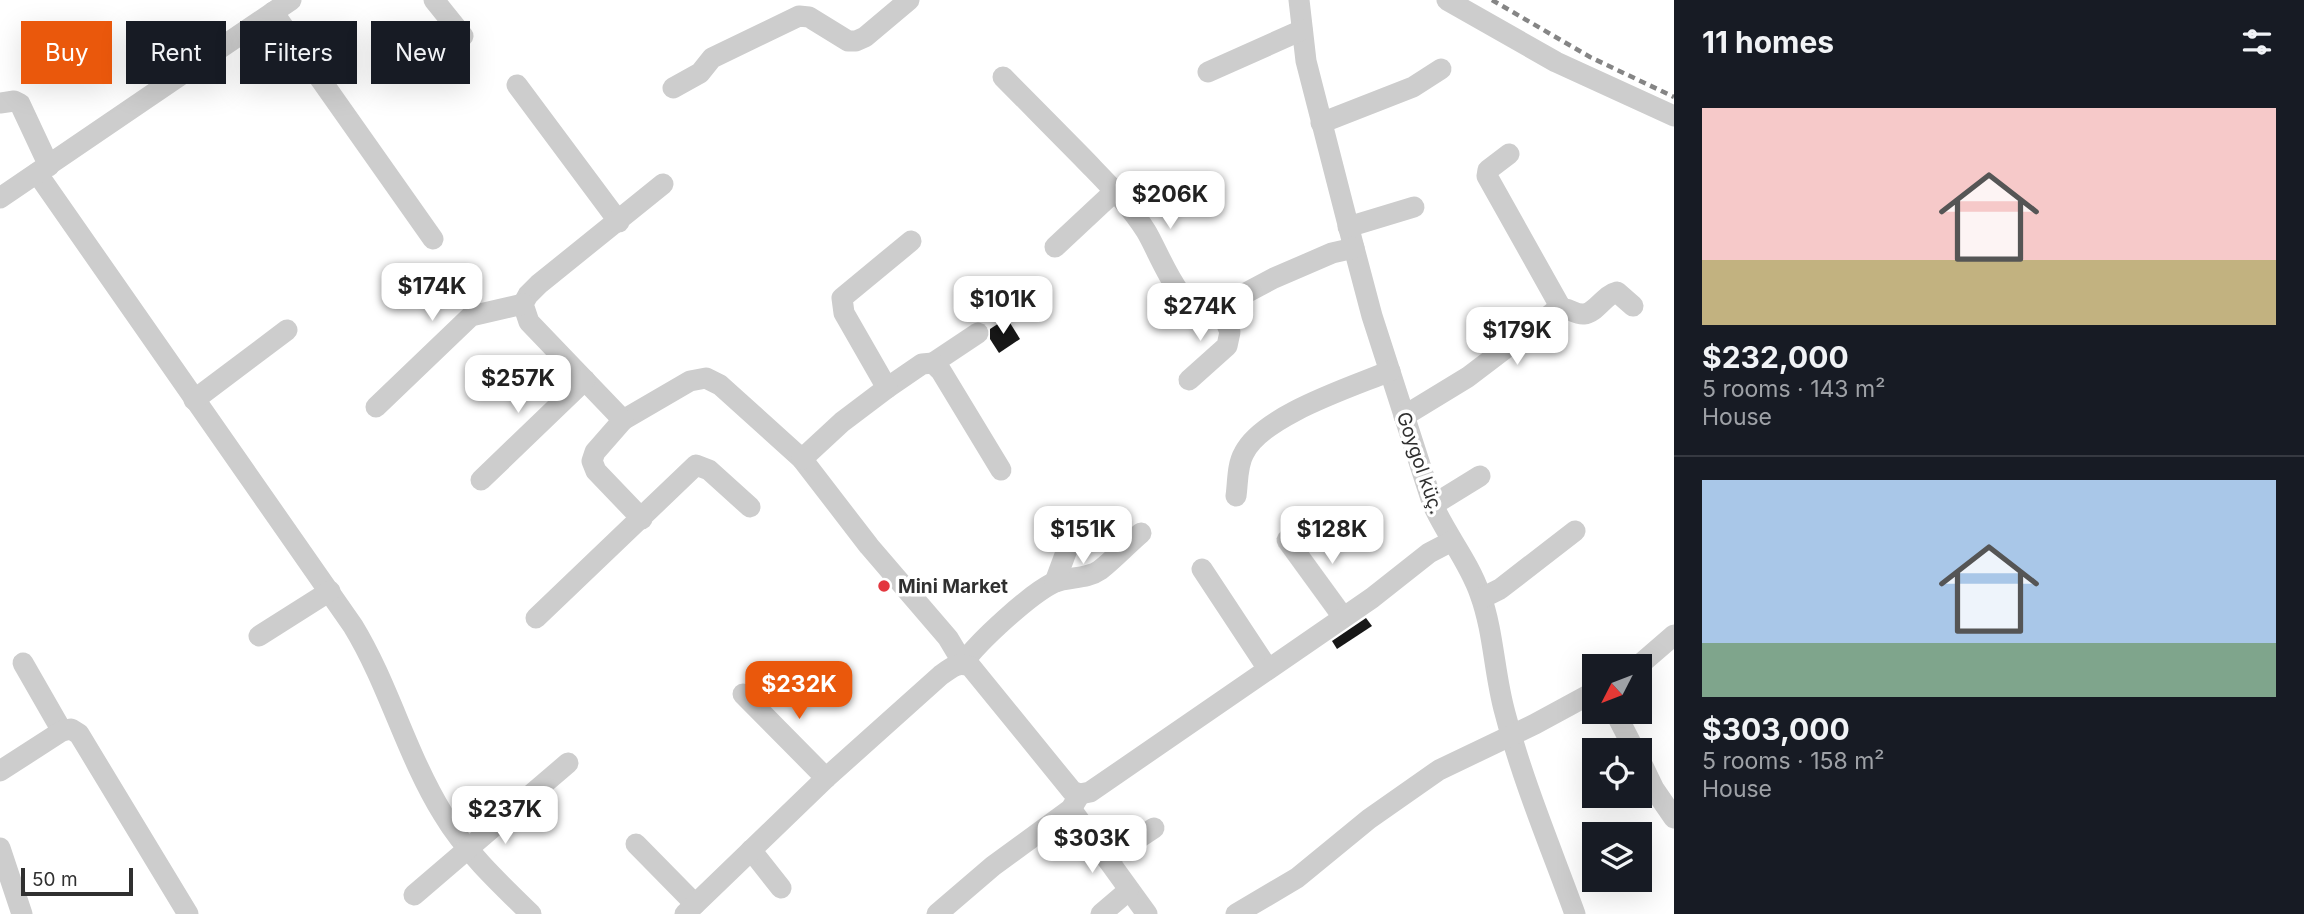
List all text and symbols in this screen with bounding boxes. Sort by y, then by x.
chip: Buy [21,21,112,84]
chip: Rent [126,21,226,84]
chip: Filters [240,21,357,84]
chip: New [371,21,470,84]
icon: filters [2238,23,2276,61]
text: 11 homes [1702,24,1834,60]
icon: home [1926,154,2052,280]
pin: $206K [1121,172,1219,231]
text: $206K [1132,180,1208,208]
pin: $174K [383,264,481,323]
text: $174K [397,272,467,300]
pin: $101K [954,276,1052,336]
pin: $274K [1151,284,1249,343]
text: $101K [970,285,1036,313]
text: $274K [1163,292,1237,320]
pin: $179K [1468,308,1566,367]
text: $179K [1482,316,1552,344]
text: $232,000 [1702,339,1849,375]
pin: $257K [469,356,567,415]
text: $257K [481,364,555,392]
text: 5 rooms · 143 m² [1702,375,1885,403]
text: House [1702,403,1772,431]
street label: Goygol küç. [1392,409,1448,517]
pin: $151K [1034,506,1132,566]
pin: $128K [1283,506,1381,566]
text: $151K [1050,515,1116,543]
text: $128K [1297,515,1367,543]
icon: home [1926,526,2052,652]
place label: Mini Market [898,575,1008,598]
marker: Mini Market [876,578,892,594]
north arrow [1582,654,1652,724]
map controls [1582,654,1652,892]
pin: $232K [750,662,848,721]
text: $232K [761,670,837,698]
text: $303,000 [1702,711,1850,747]
button: locate [1582,738,1652,808]
text: 5 rooms · 158 m² [1702,747,1885,775]
text: House [1702,775,1772,803]
pin: $237K [456,786,554,846]
text: $237K [468,795,542,823]
pin: $303K [1043,816,1141,875]
button: layers [1582,822,1652,892]
text: $303K [1054,824,1130,852]
scale bar [21,865,133,897]
text: 50 m [32,868,78,891]

